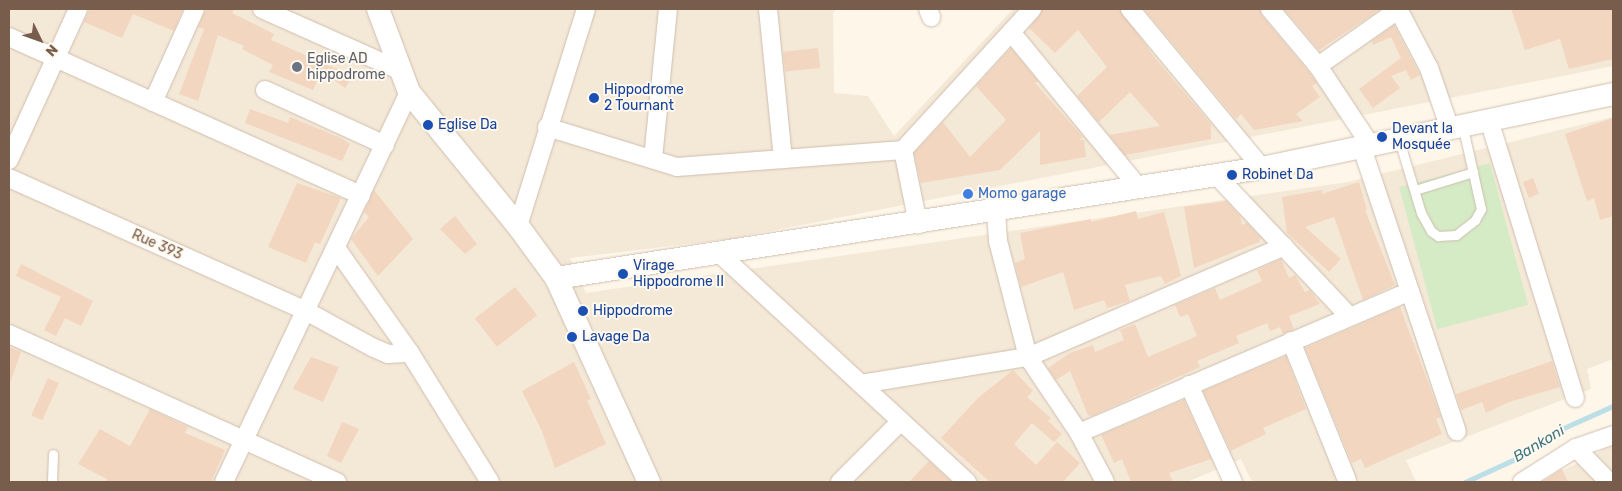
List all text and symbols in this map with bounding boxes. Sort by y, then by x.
north arrow [15,15,65,65]
text: N [42,41,61,60]
place label: Eglise AD hippodrome [307,51,385,84]
marker: Eglise AD hippodrome [291,61,303,73]
place label: Hippodrome 2 Tournant [604,82,684,114]
marker: Hippodrome 2 Tournant [588,92,600,104]
place label: Eglise Da [438,117,497,133]
marker: Eglise Da [422,119,434,131]
place label: Devant la Mosquée [1392,121,1453,154]
marker: Devant la Mosquée [1376,131,1388,143]
place label: Robinet Da [1242,167,1313,183]
marker: Robinet Da [1226,169,1238,181]
place label: Momo garage [978,186,1066,202]
marker: Momo garage [962,188,974,200]
street label: Rue 393 [129,226,185,264]
place label: Virage Hippodrome II [633,258,724,290]
marker: Virage Hippodrome II [617,268,629,280]
place label: Hippodrome [593,303,673,319]
marker: Hippodrome [577,305,589,317]
place label: Lavage Da [582,329,650,345]
marker: Lavage Da [566,331,578,343]
water label: Bankoni [1510,422,1568,466]

